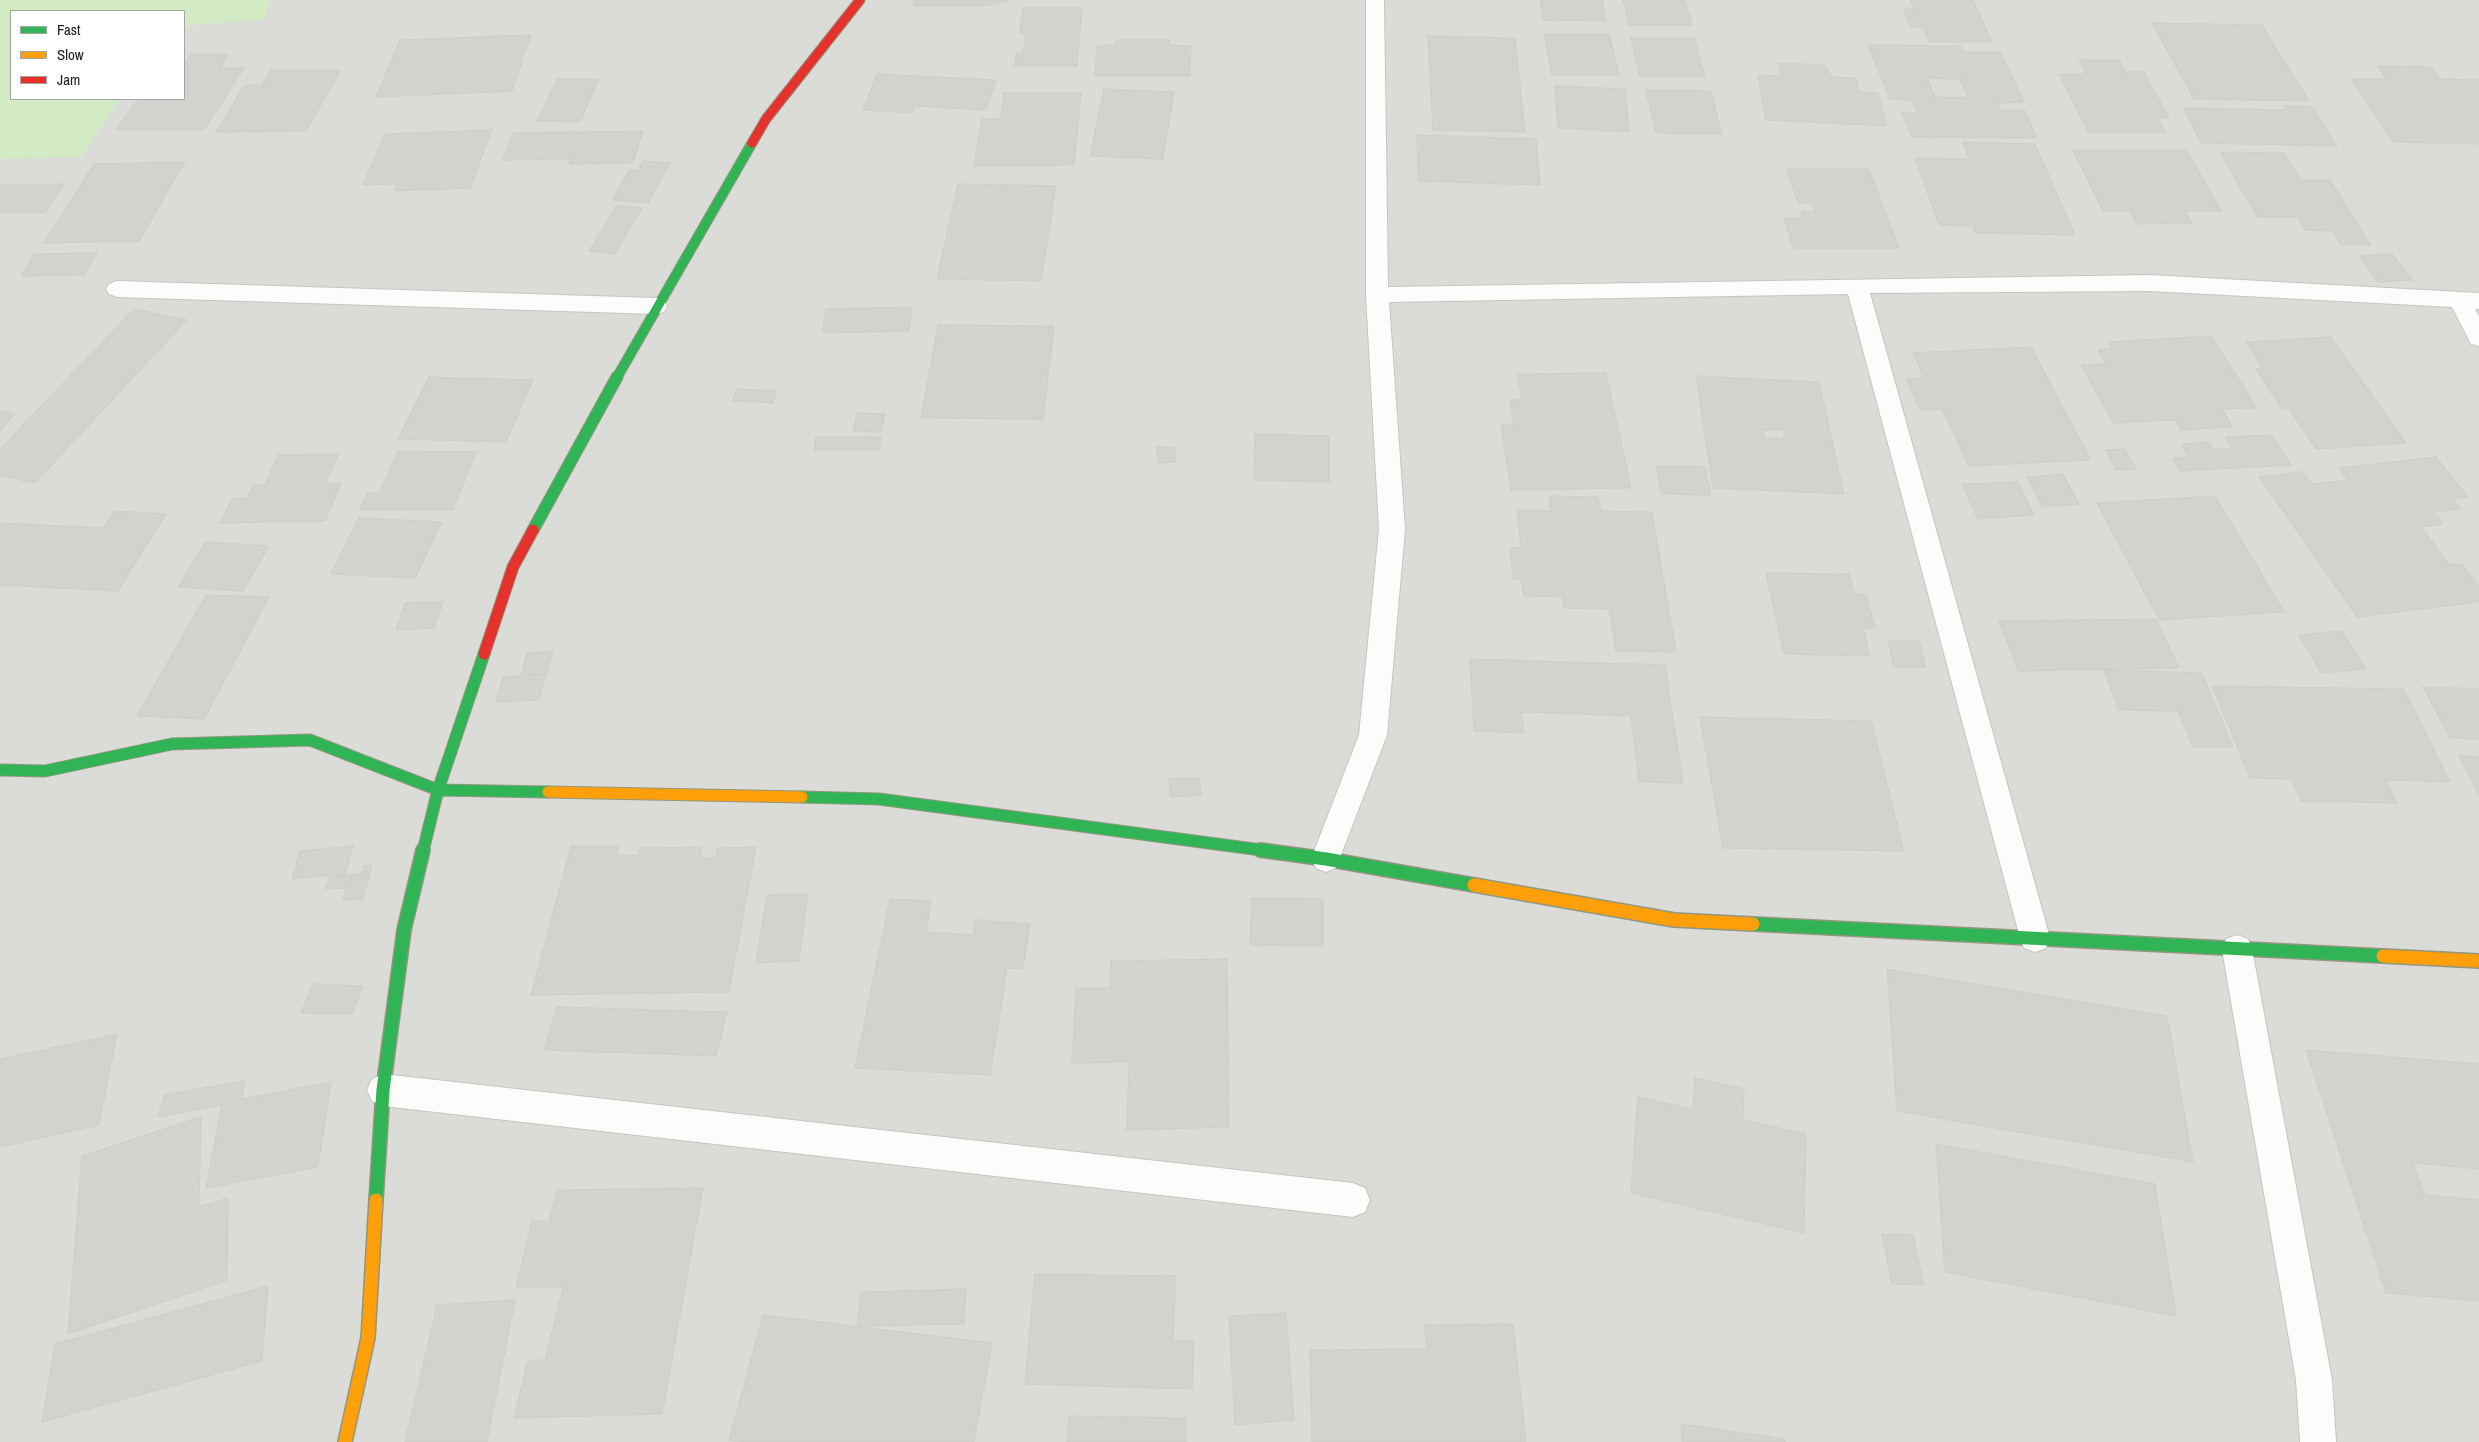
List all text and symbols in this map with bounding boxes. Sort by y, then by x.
legend [10,10,185,100]
text: Fast [57,19,80,40]
text: Slow [57,44,84,65]
text: Jam [57,69,80,90]

